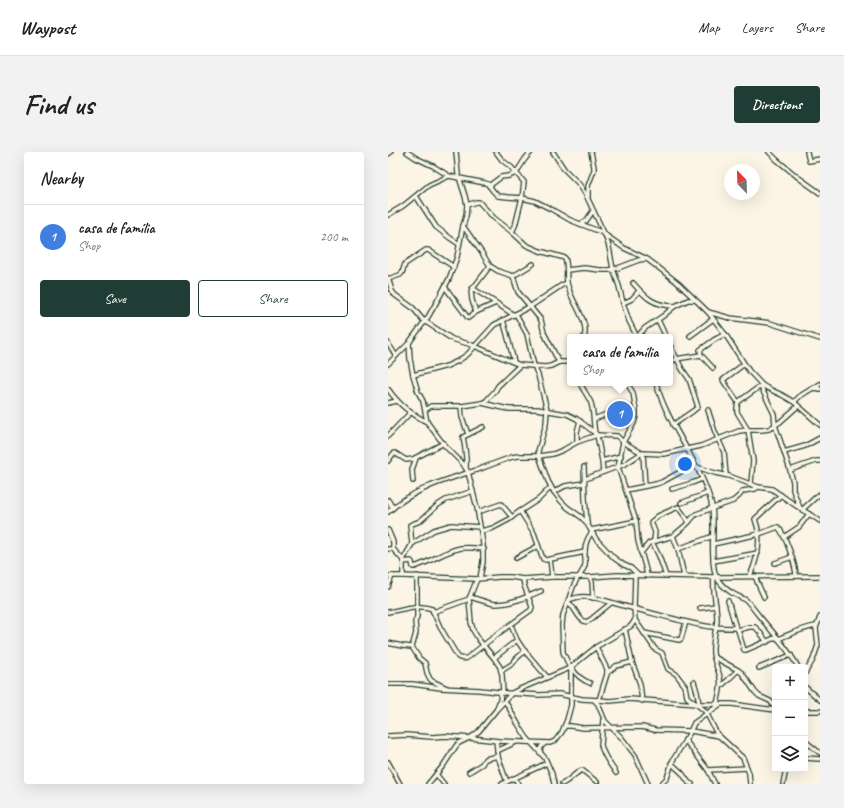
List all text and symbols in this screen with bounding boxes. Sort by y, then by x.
text: Waypost [20,16,75,40]
text: Map [698,19,720,36]
text: Layers [742,19,773,36]
text: Share [795,19,824,36]
button: Directions [734,86,820,123]
text: Find us [24,87,94,122]
north arrow [724,164,760,200]
text: Nearby [40,168,83,189]
text: casa de família [78,219,155,238]
text: 1 [50,229,56,245]
text: 200 m [320,229,348,245]
text: Shop [78,238,100,254]
button: Save [40,280,190,317]
button: Share [198,280,348,317]
popup [567,334,673,386]
text: casa de família [582,343,658,362]
text: Shop [582,362,604,378]
pin: 1 [607,399,633,429]
your location [675,454,695,474]
map controls [772,664,808,772]
button: + [772,664,808,700]
button: − [772,700,808,736]
button: layers [772,736,808,772]

